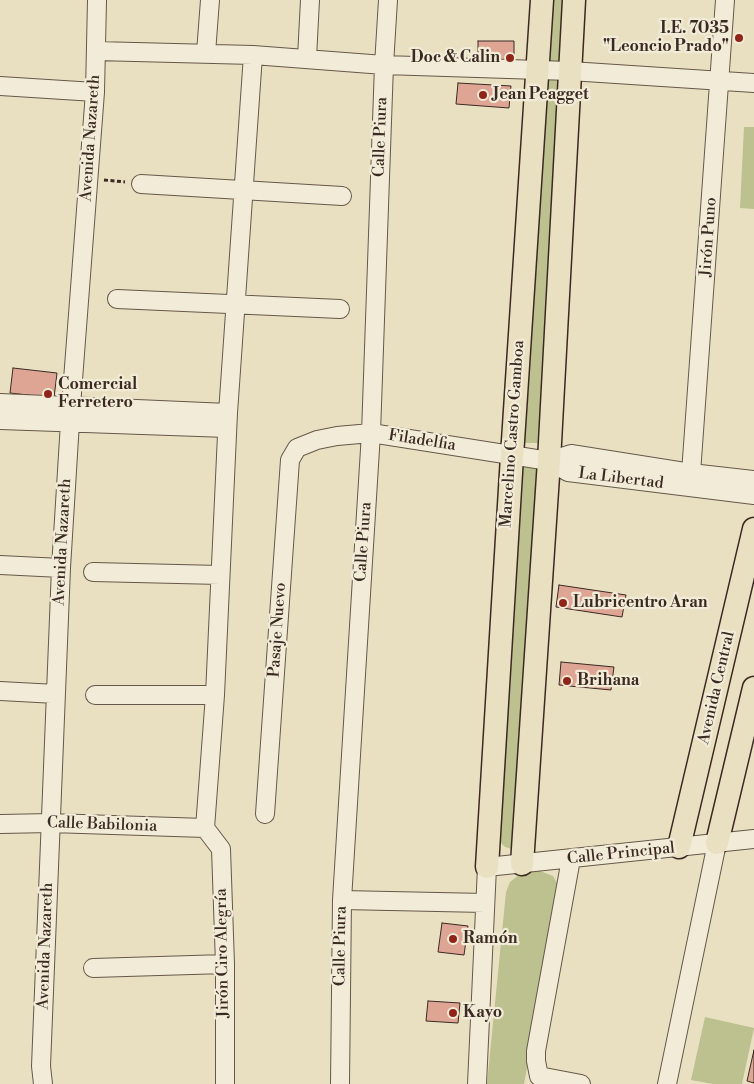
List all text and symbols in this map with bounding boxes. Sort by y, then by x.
place label: I.E. 7035 "Leoncio Prado" [603,19,729,57]
marker: I.E. 7035 "Leoncio Prado" [733,32,745,44]
place label: Doc & Calin [411,48,500,68]
marker: Doc & Calin [504,52,516,64]
street label: Avenida Nazareth [77,74,105,202]
place label: Jean Peagget [493,85,589,105]
marker: Jean Peagget [477,89,489,101]
street label: Calle Piura [370,97,392,177]
street label: Jirón Puno [697,196,721,278]
street label: Marcelino Castro Gamboa [497,340,529,528]
place label: Comercial Ferretero [58,375,137,413]
marker: Comercial Ferretero [42,388,54,400]
street label: Filadelfia [387,426,457,456]
street label: La Libertad [577,464,665,494]
street label: Avenida Nazareth [50,478,76,606]
street label: Calle Piura [352,501,376,583]
street label: Pasaje Nuevo [265,582,291,678]
place label: Lubricentro Aran [573,593,708,613]
marker: Lubricentro Aran [557,597,569,609]
street label: Avenida Central [695,630,739,746]
place label: Brihana [577,671,640,691]
marker: Brihana [561,675,573,687]
street label: Calle Babilonia [47,813,157,837]
street label: Calle Principal [566,839,676,869]
street label: Avenida Nazareth [34,882,58,1010]
street label: Jirón Ciro Alegría [212,888,234,1018]
street label: Calle Piura [331,906,351,986]
place label: Ramón [463,929,518,949]
marker: Ramón [447,933,459,945]
place label: Kayo [463,1003,502,1023]
marker: Kayo [447,1007,459,1019]

